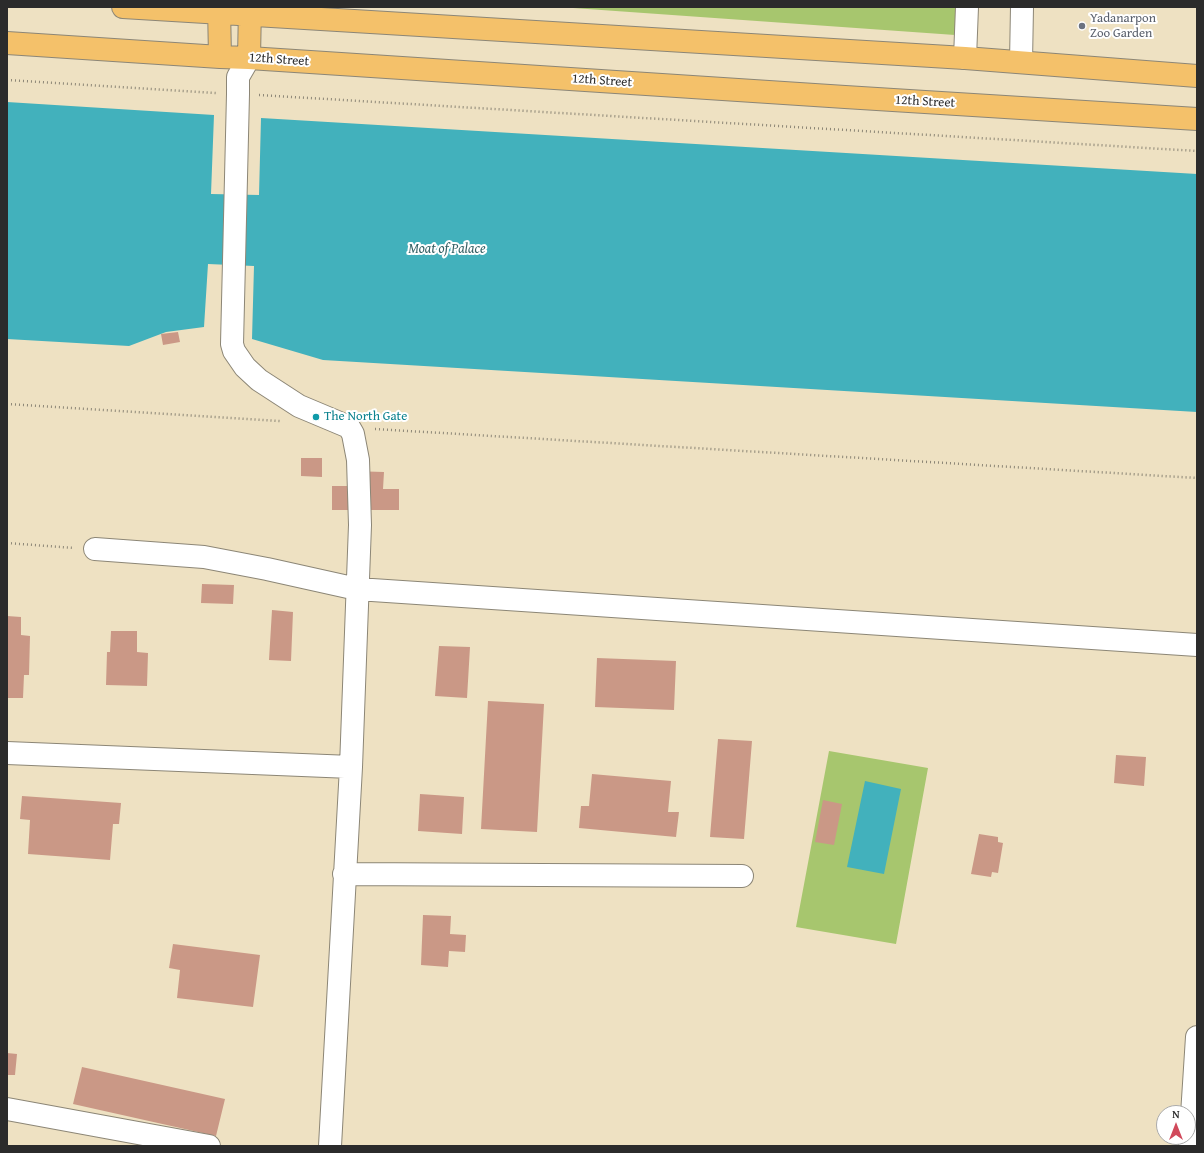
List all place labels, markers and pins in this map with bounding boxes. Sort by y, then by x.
place label: Yadanarpon Zoo Garden [1090,11,1156,42]
marker: Yadanarpon Zoo Garden [1077,21,1087,31]
place label: The North Gate [324,409,407,425]
marker: The North Gate [311,412,321,422]

